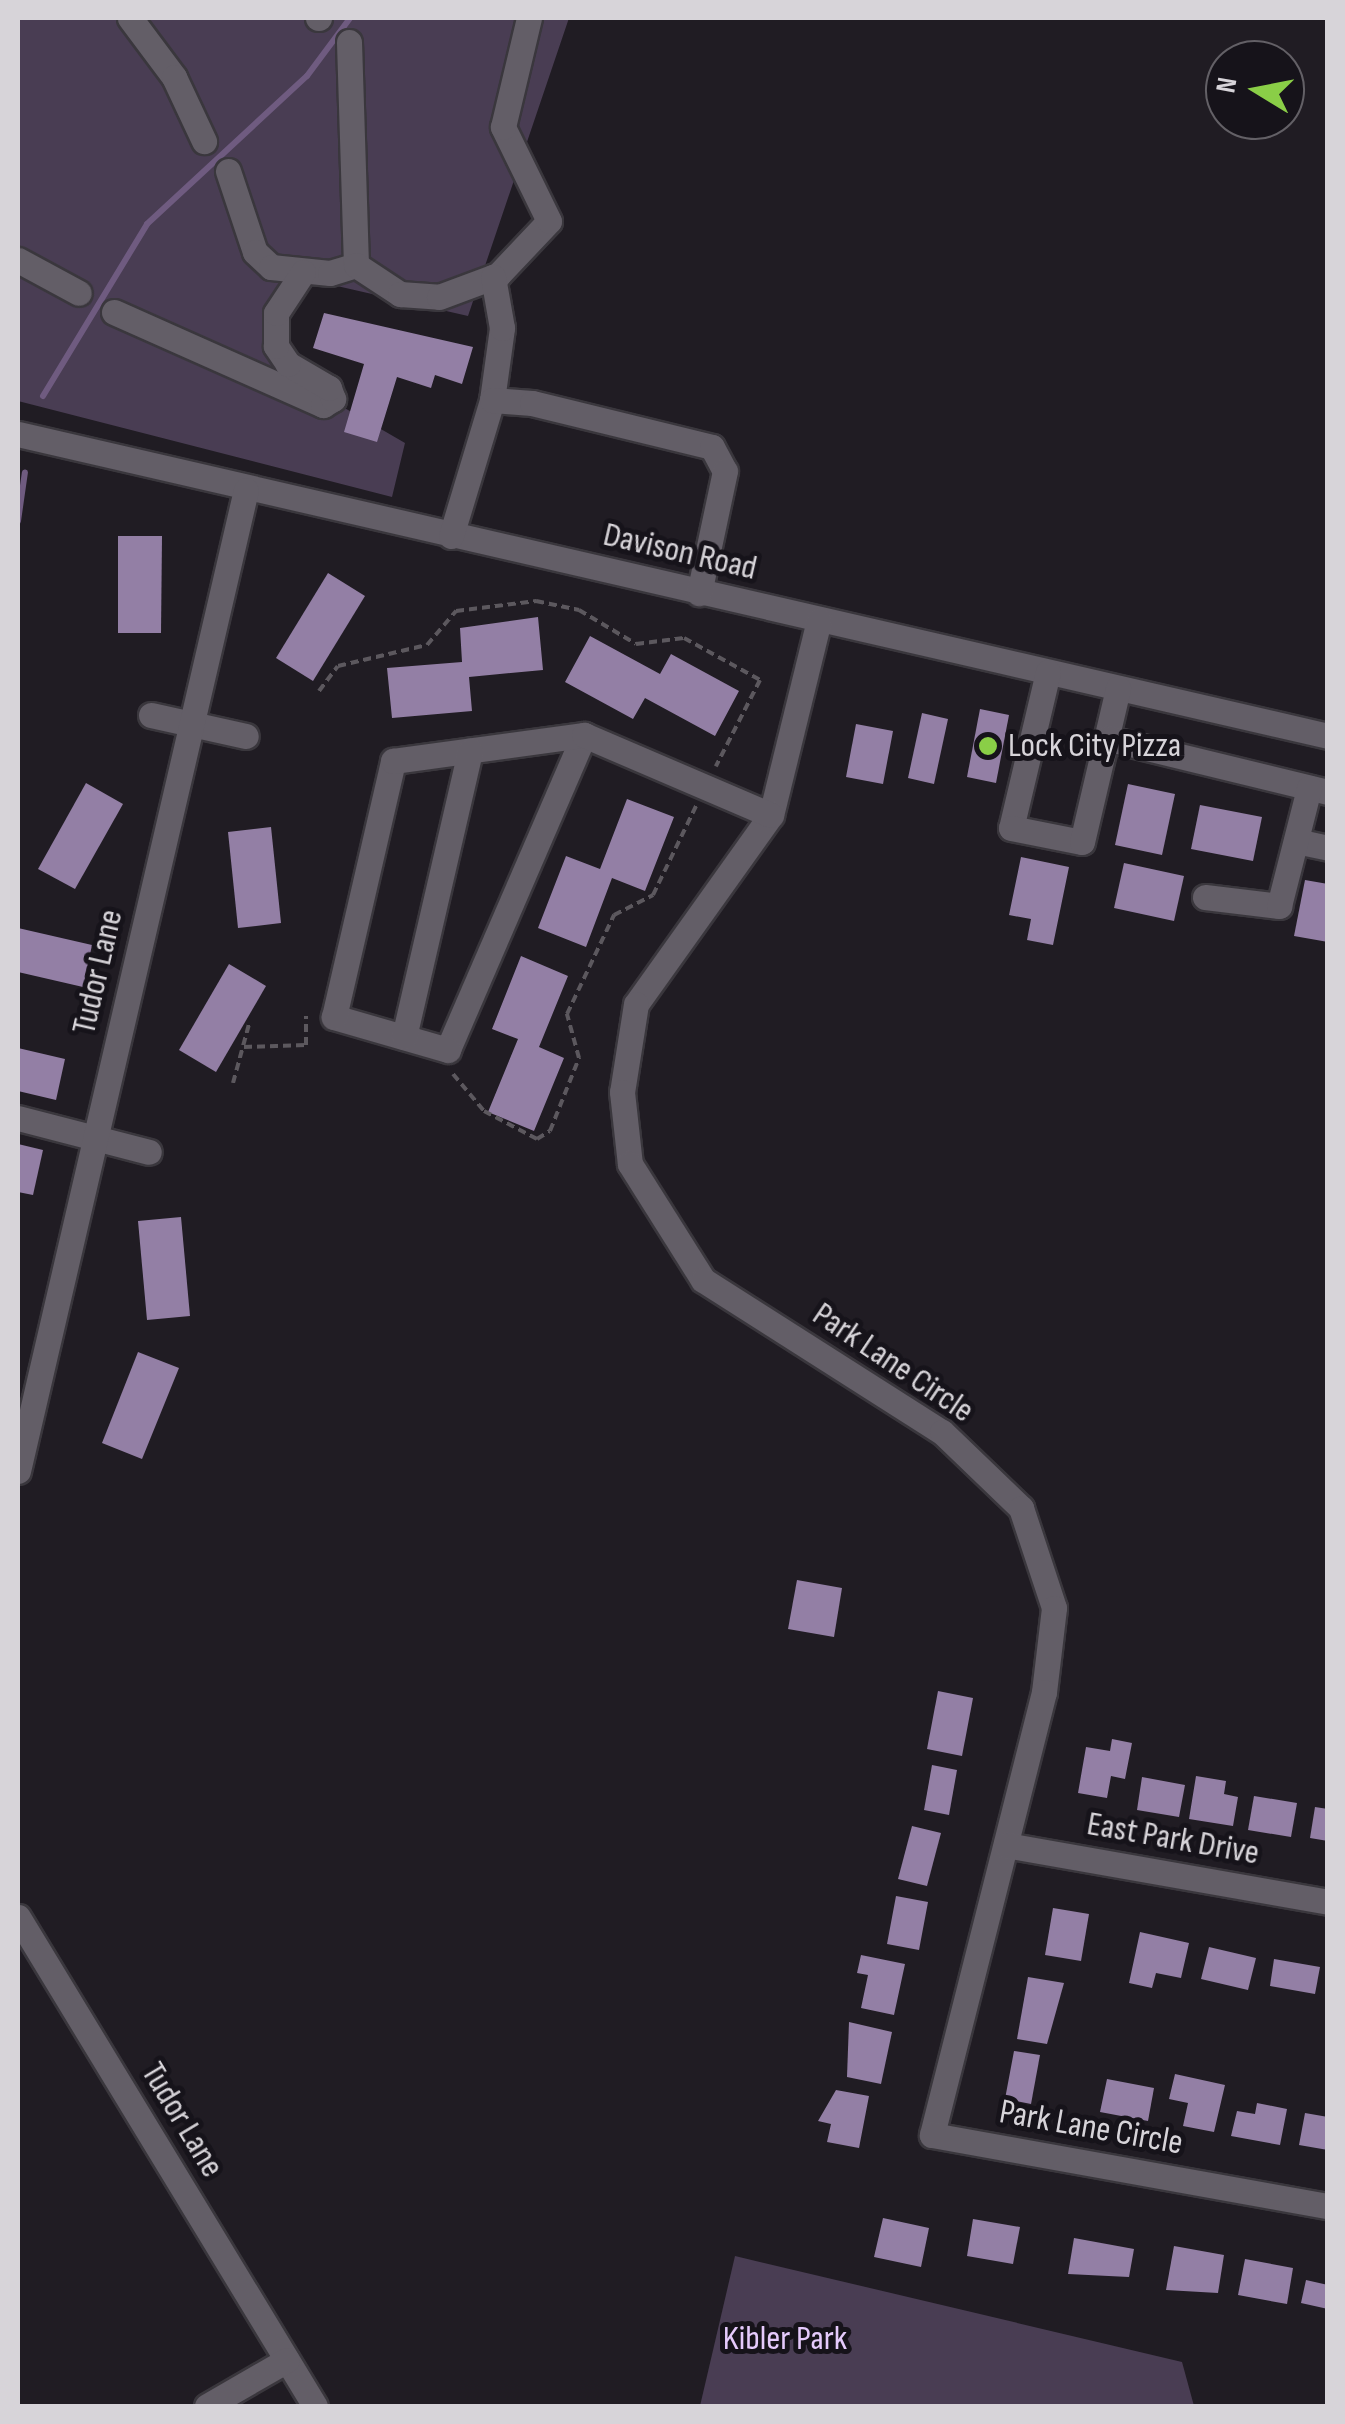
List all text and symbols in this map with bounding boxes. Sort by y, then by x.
north arrow [1205,40,1305,140]
text: N [1209,75,1244,95]
street label: Davison Road [599,514,761,590]
place label: Lock City Pizza [1008,725,1181,767]
marker: Lock City Pizza [977,735,999,757]
street label: Tudor Lane [63,906,133,1038]
street label: Park Lane Circle [804,1294,982,1432]
street label: East Park Drive [1084,1803,1262,1875]
street label: Tudor Lane [131,2055,233,2185]
street label: Park Lane Circle [996,2091,1186,2165]
park label: Kibler Park [723,2318,847,2360]

